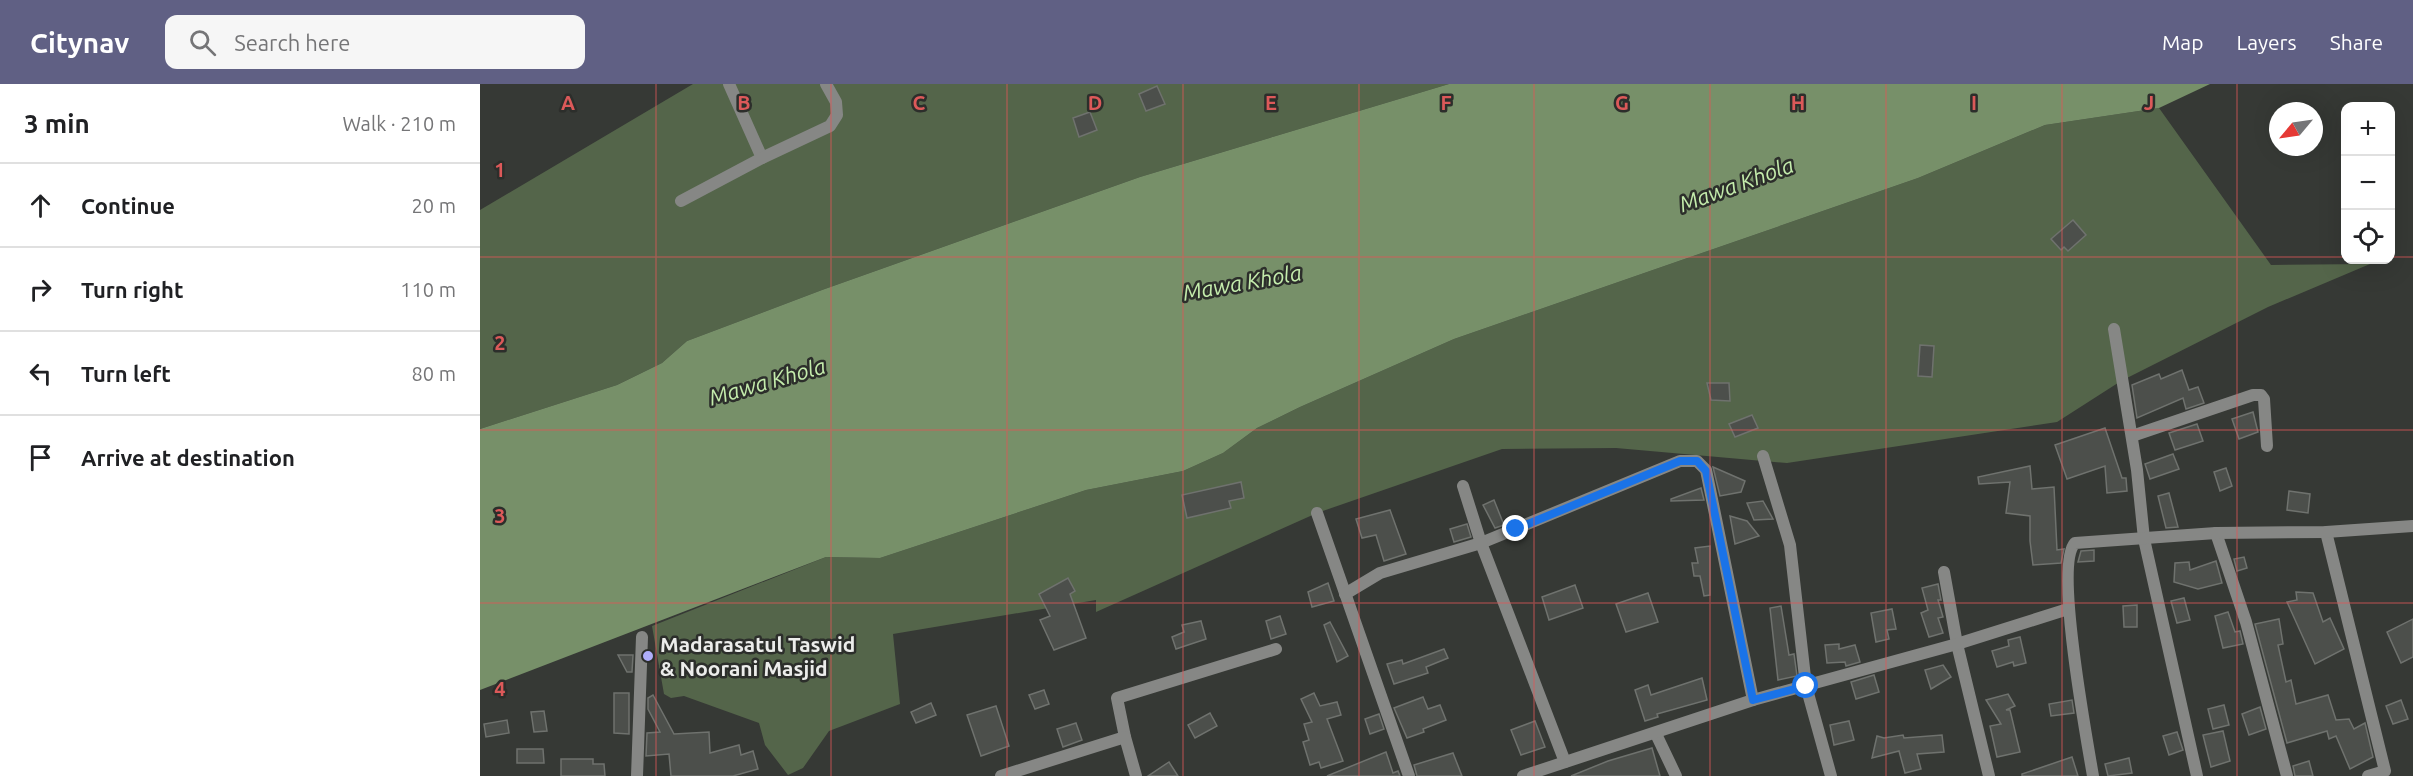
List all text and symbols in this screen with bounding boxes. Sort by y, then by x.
search box [165,15,585,69]
icon: search [186,26,219,59]
text: Citynav [30,27,129,58]
text: Search here [234,30,350,55]
text: Map [2162,30,2203,54]
text: Layers [2236,30,2297,54]
text: Share [2330,30,2383,54]
text: A [561,91,575,114]
text: B [737,91,751,114]
text: C [913,91,926,114]
text: D [1088,91,1102,114]
text: E [1265,91,1277,114]
text: F [1440,91,1452,114]
text: G [1615,91,1629,114]
text: H [1791,91,1805,114]
text: I [1971,91,1977,114]
text: J [2144,91,2154,114]
north arrow [2269,102,2323,156]
map controls [2341,102,2395,264]
button: + [2341,102,2395,156]
text: 3 min [24,109,90,138]
text: Walk · 210 m [343,112,456,135]
water label: Mawa Khola [1675,152,1797,216]
button: − [2341,156,2395,210]
text: 1 [494,158,506,181]
icon: ahead [24,189,57,222]
text: Continue [81,193,175,218]
text: 20 m [412,194,456,217]
button: locate [2341,210,2395,264]
water label: Mawa Khola [1181,259,1303,305]
icon: right [24,273,57,306]
text: Turn right [81,277,183,302]
text: 110 m [400,278,456,301]
text: 2 [494,331,506,354]
water label: Mawa Khola [706,352,828,410]
icon: left [24,357,57,390]
text: Turn left [81,361,171,386]
text: 80 m [412,362,456,385]
icon: arrive [24,441,57,474]
text: Arrive at destination [81,445,295,470]
text: 3 [494,504,506,527]
route end [1502,515,1528,541]
place label: Madarasatul Taswid & Noorani Masjid [660,632,855,680]
marker: Madarasatul Taswid & Noorani Masjid [641,649,655,663]
route start [1792,672,1818,698]
text: 4 [494,677,506,700]

